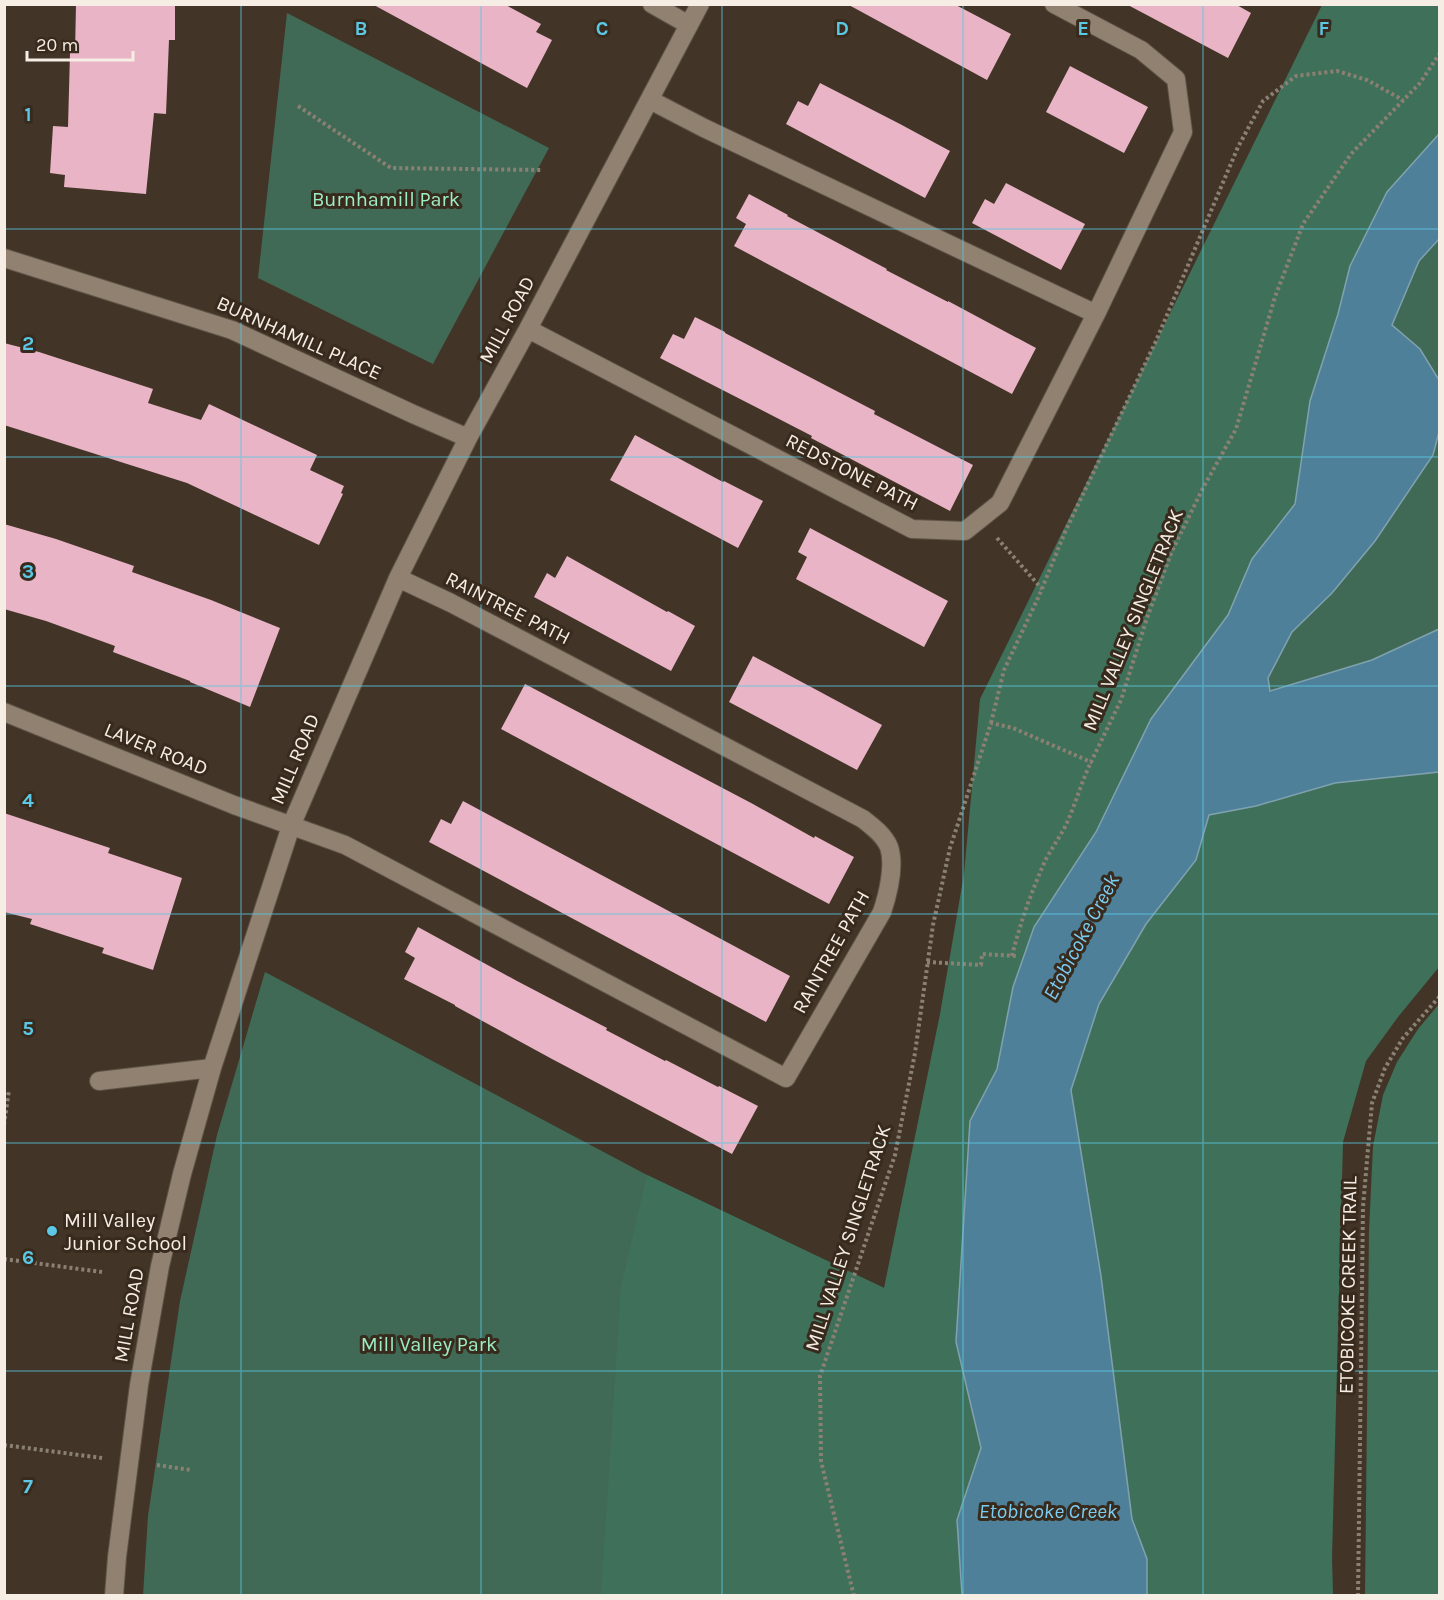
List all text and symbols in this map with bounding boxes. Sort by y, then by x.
text: B [355,17,367,40]
text: C [596,17,608,40]
text: D [835,17,849,40]
text: E [1077,17,1089,40]
text: F [1319,17,1330,40]
scale bar [27,24,134,62]
text: 20 m [36,34,78,56]
text: 1 [24,103,32,126]
park label: Burnhamill Park [312,188,460,211]
street label: MILL ROAD [474,272,540,368]
street label: BURNHAMILL PLACE [213,291,385,385]
text: 2 [22,332,34,355]
street label: REDSTONE PATH [782,429,922,515]
street label: MILL VALLEY SINGLETRACK [1078,506,1188,734]
text: 3 [22,560,34,583]
street label: RAINTREE PATH [442,567,574,649]
street label: MILL ROAD [266,710,324,808]
street label: LAVER ROAD [101,718,211,780]
text: 4 [22,789,34,812]
water label: Etobicoke Creek [1038,870,1124,1004]
street label: RAINTREE PATH [788,887,874,1017]
text: 5 [22,1017,34,1040]
street label: MILL VALLEY SINGLETRACK [800,1122,896,1354]
street label: ETOBICOKE CREEK TRAIL [1335,1175,1361,1394]
place label: Mill Valley Junior School [64,1209,187,1255]
marker: Mill Valley Junior School [45,1224,59,1238]
text: 6 [22,1246,34,1269]
street label: MILL ROAD [109,1266,149,1364]
park label: Mill Valley Park [361,1333,497,1356]
text: 7 [23,1475,33,1498]
water label: Etobicoke Creek [979,1499,1118,1523]

